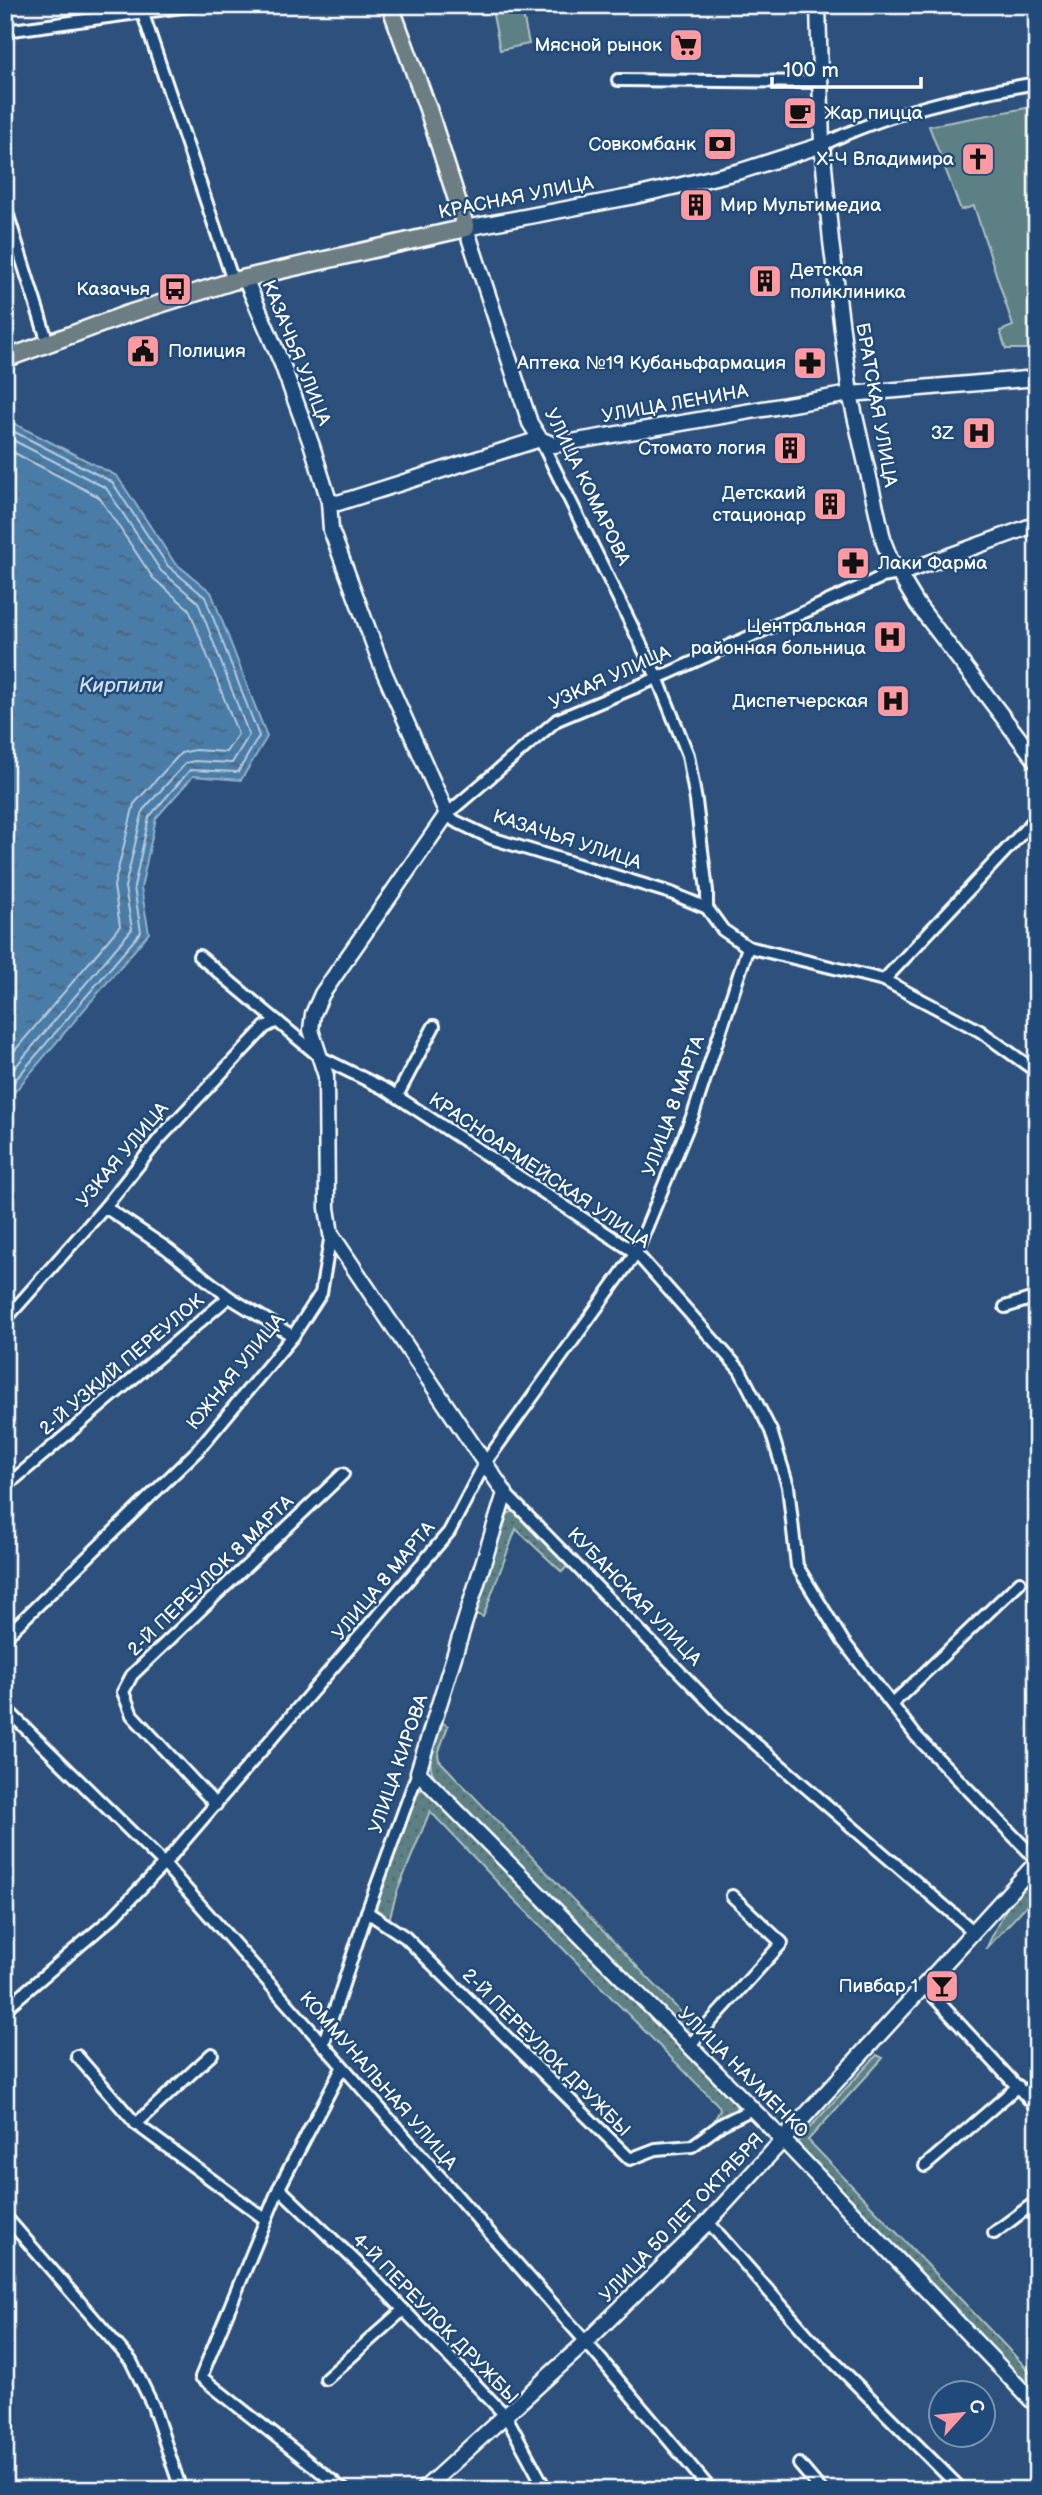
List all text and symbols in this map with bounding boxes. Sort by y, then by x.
supermarket icon: Мясной рынок [667,26,705,64]
place label: Мясной рынок [534,34,662,57]
scale bar [772,46,921,90]
text: 100 m [783,58,839,83]
cafe icon: Жар пицца [781,94,819,132]
place label: Жар пицца [824,102,923,125]
bank icon: Совкомбанк [701,125,739,163]
place label: Совкомбанк [589,133,696,156]
church icon: Х-Ч Владимира [959,140,997,178]
place label: Х-Ч Владимира [816,148,954,171]
street label: КРАСНАЯ УЛИЦА [437,172,596,224]
building icon: Мир Мультимедиа [677,186,715,224]
place label: Мир Мультимедиа [720,194,881,217]
place label: Детская поликлиника [790,259,906,304]
building icon: Детская поликлиника [746,262,784,300]
bus stop icon: Казачья [156,270,194,308]
street label: КАЗАЧЬЯ УЛИЦА [256,277,336,429]
place label: Казачья [76,278,150,301]
street label: БРАТСКАЯ УЛИЦА [850,321,902,489]
public building icon: Полиция [124,332,162,370]
place label: Полиция [168,340,246,363]
pharmacy icon: Аптека №19 Кубаньфармация [791,344,829,382]
place label: Аптека №19 Кубаньфармация [516,352,786,375]
street label: УЛИЦА ЛЕНИНА [600,380,750,428]
street label: УЛИЦА КОМАРОВА [539,405,635,570]
hospital icon: 3Z [960,414,998,452]
place label: 3Z [931,422,954,445]
building icon: Стомато логия [771,429,809,467]
place label: Стомато логия [638,437,766,460]
place label: Детскаий стационар [713,482,806,527]
building icon: Детскаий стационар [811,485,849,523]
pharmacy icon: Лаки Фарма [834,544,872,582]
place label: Лаки Фарма [877,552,988,575]
place label: Центральная районная больница [691,615,866,660]
hospital icon: Центральная районная больница [871,618,909,656]
street label: УЗКАЯ УЛИЦА [546,641,675,715]
water label: Кирпили [79,673,164,698]
hospital icon: Диспетчерская [874,682,912,720]
place label: Диспетчерская [732,690,868,713]
street label: КАЗАЧЬЯ УЛИЦА [490,805,645,875]
street label: УЛИЦА 8 МАРТА [638,1032,710,1179]
street label: КРАСНОАРМЕЙСКАЯ УЛИЦА [424,1088,654,1254]
street label: УЗКАЯ УЛИЦА [72,1097,174,1212]
street label: 2-Й УЗКИЙ ПЕРЕУЛОК [35,1289,210,1441]
street label: ЮЖНАЯ УЛИЦА [182,1309,290,1435]
street label: 2-Й ПЕРЕУЛОК 8 МАРТА [123,1490,299,1661]
street label: УЛИЦА 8 МАРТА [328,1517,441,1645]
street label: КУБАНСКАЯ УЛИЦА [562,1523,706,1671]
street label: УЛИЦА КИРОВА [364,1691,434,1836]
street label: 2-Й ПЕРЕУЛОК ДРУЖБЫ [457,1964,635,2142]
bar icon: Пивбар 1 [923,1967,961,2005]
place label: Пивбар 1 [838,1975,918,1998]
street label: КОММУНАЛЬНАЯ УЛИЦА [294,1987,462,2175]
street label: УЛИЦА НАУМЕНКО [673,2003,813,2143]
street label: УЛИЦА 50 ЛЕТ ОКТЯБРЯ [595,2129,769,2307]
street label: 4-Й ПЕРЕУЛОК ДРУЖБЫ [347,2229,523,2409]
north arrow [926,2380,996,2450]
text: С [963,2396,989,2418]

